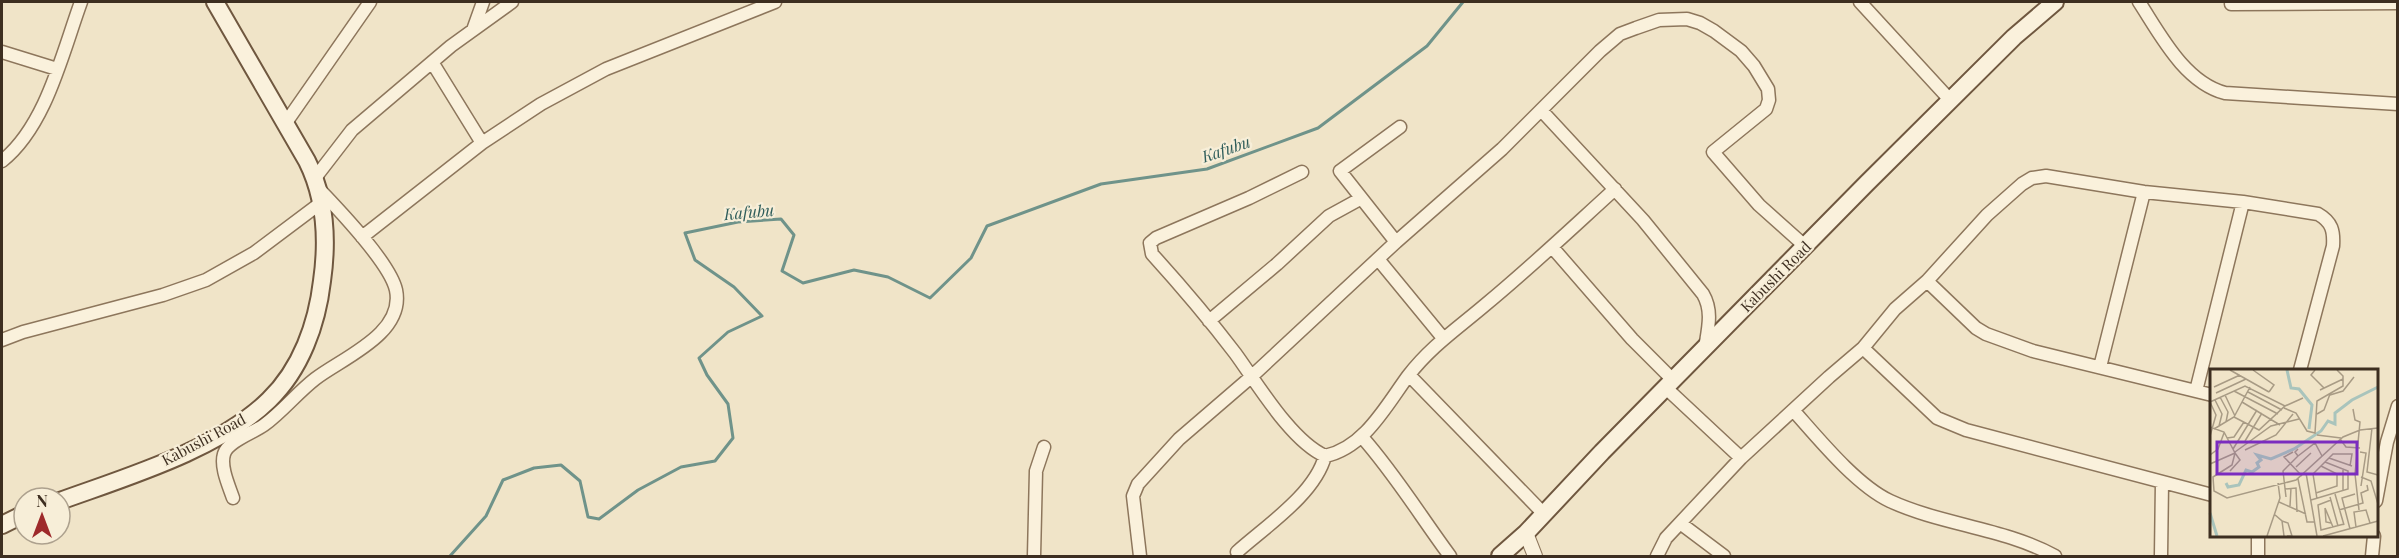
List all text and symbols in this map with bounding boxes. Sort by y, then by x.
water label: Kafubu [1198,130,1253,167]
water label: Kafubu [722,199,775,224]
street label: Kabushi Road [1736,236,1815,316]
inset map [2210,369,2378,537]
street label: Kabushi Road [158,409,249,470]
north arrow [12,486,72,546]
text: N [36,490,48,511]

